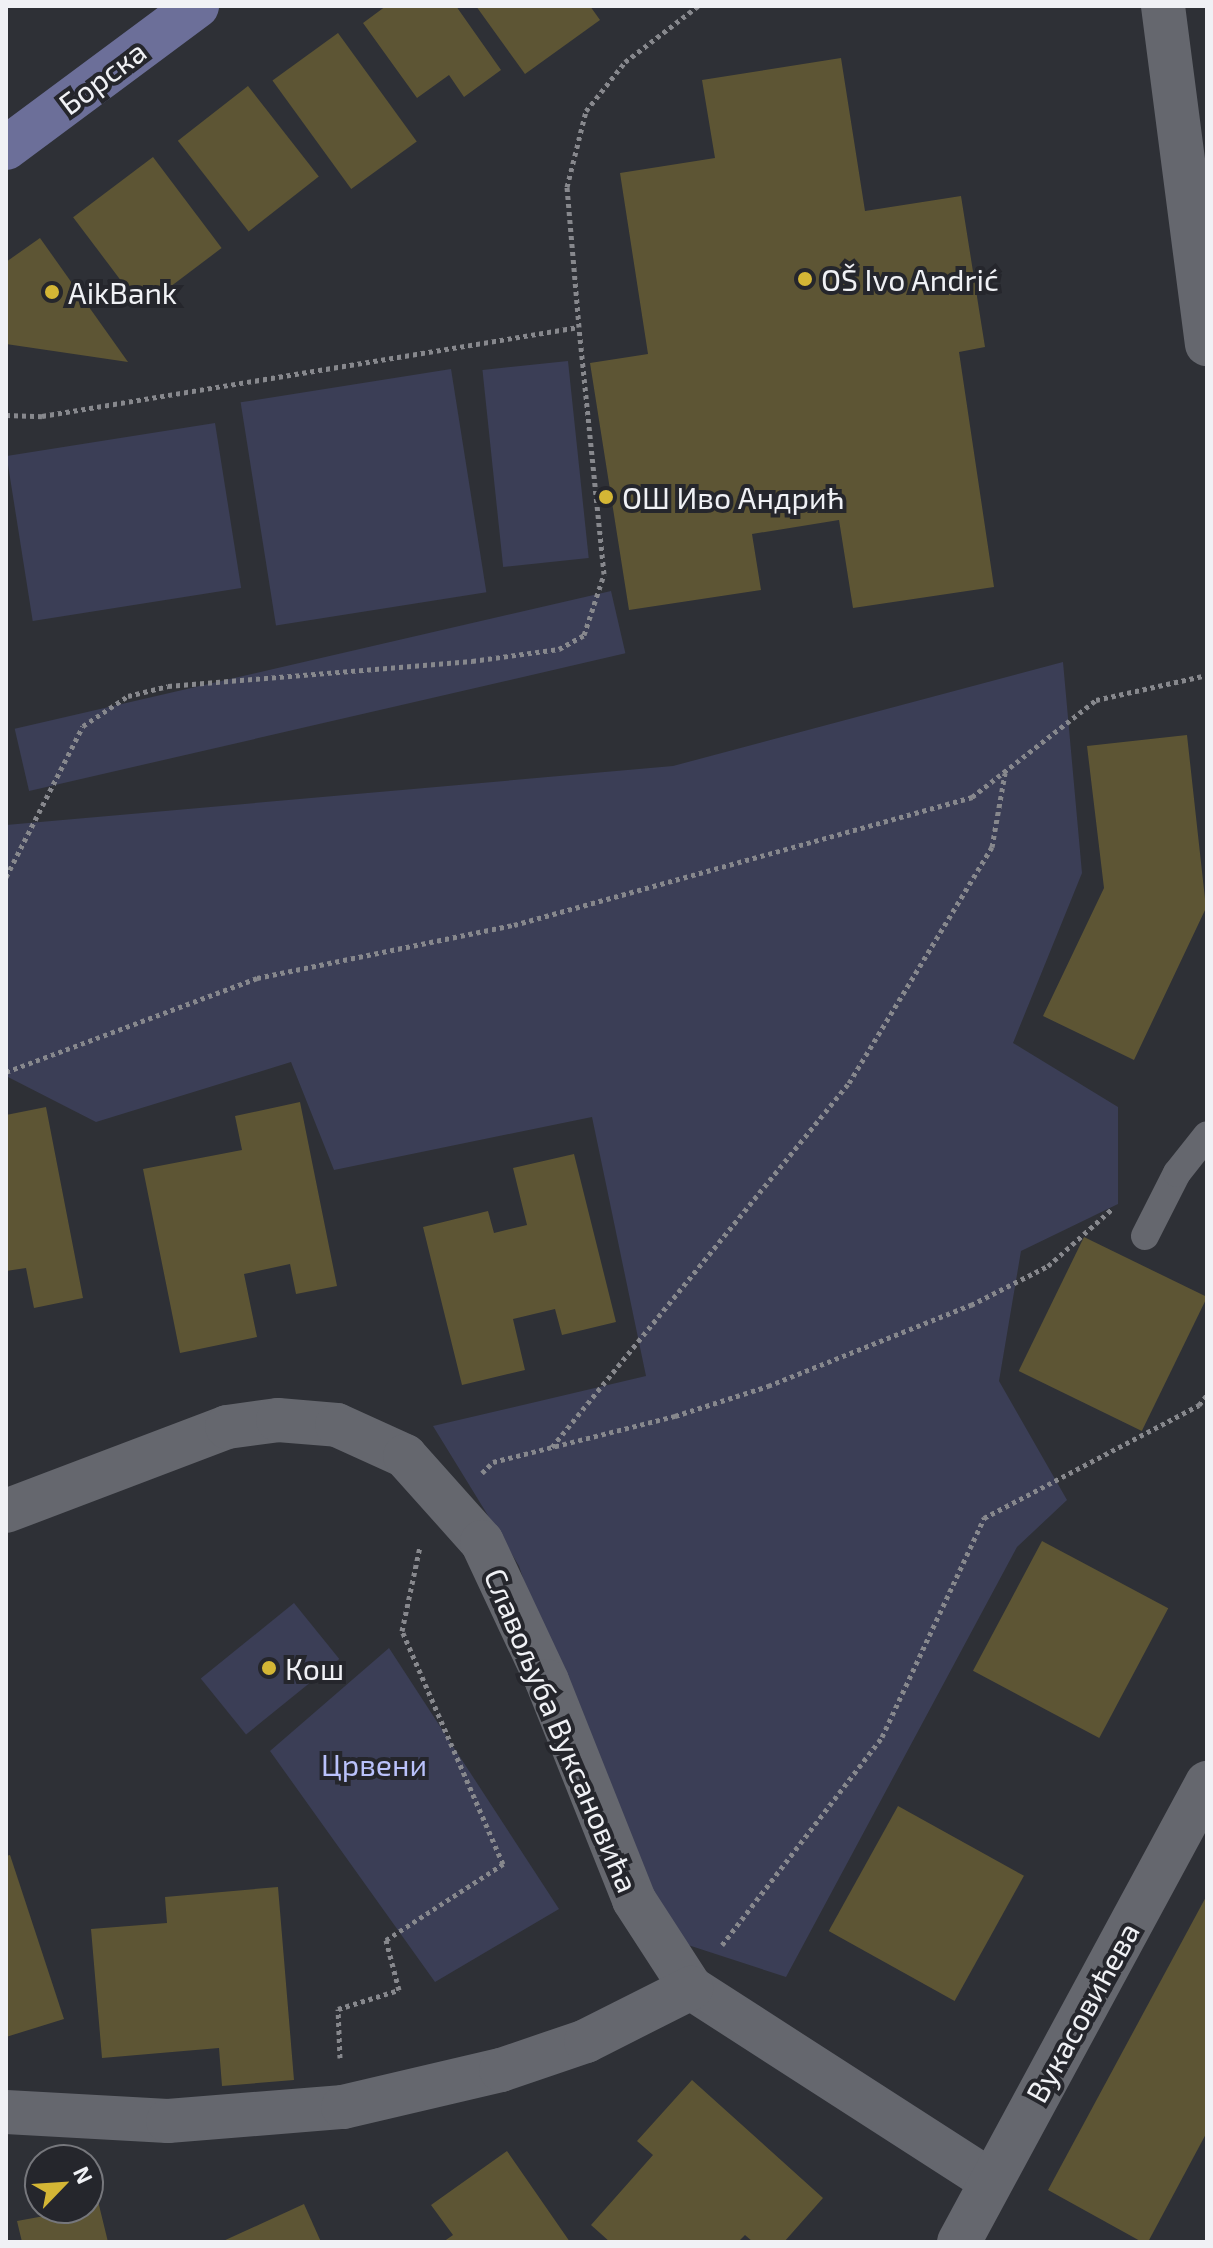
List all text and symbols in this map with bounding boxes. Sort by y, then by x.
street label: Борска [51,33,153,121]
place label: OŠ Ivo Andrić [821,261,999,297]
marker: OŠ Ivo Andrić [796,270,814,288]
place label: AikBank [68,274,177,310]
marker: AikBank [43,283,61,301]
place label: ОШ Иво Андрић [622,479,844,515]
marker: ОШ Иво Андрић [597,488,615,506]
street label: Славољуба Вуксановића [477,1563,647,1897]
place label: Кош [285,1650,344,1686]
marker: Кош [260,1659,278,1677]
park label: Црвени [321,1746,427,1782]
street label: Вукасовићева [1018,1916,1146,2108]
north arrow [24,2144,104,2224]
text: N [69,2162,99,2187]

